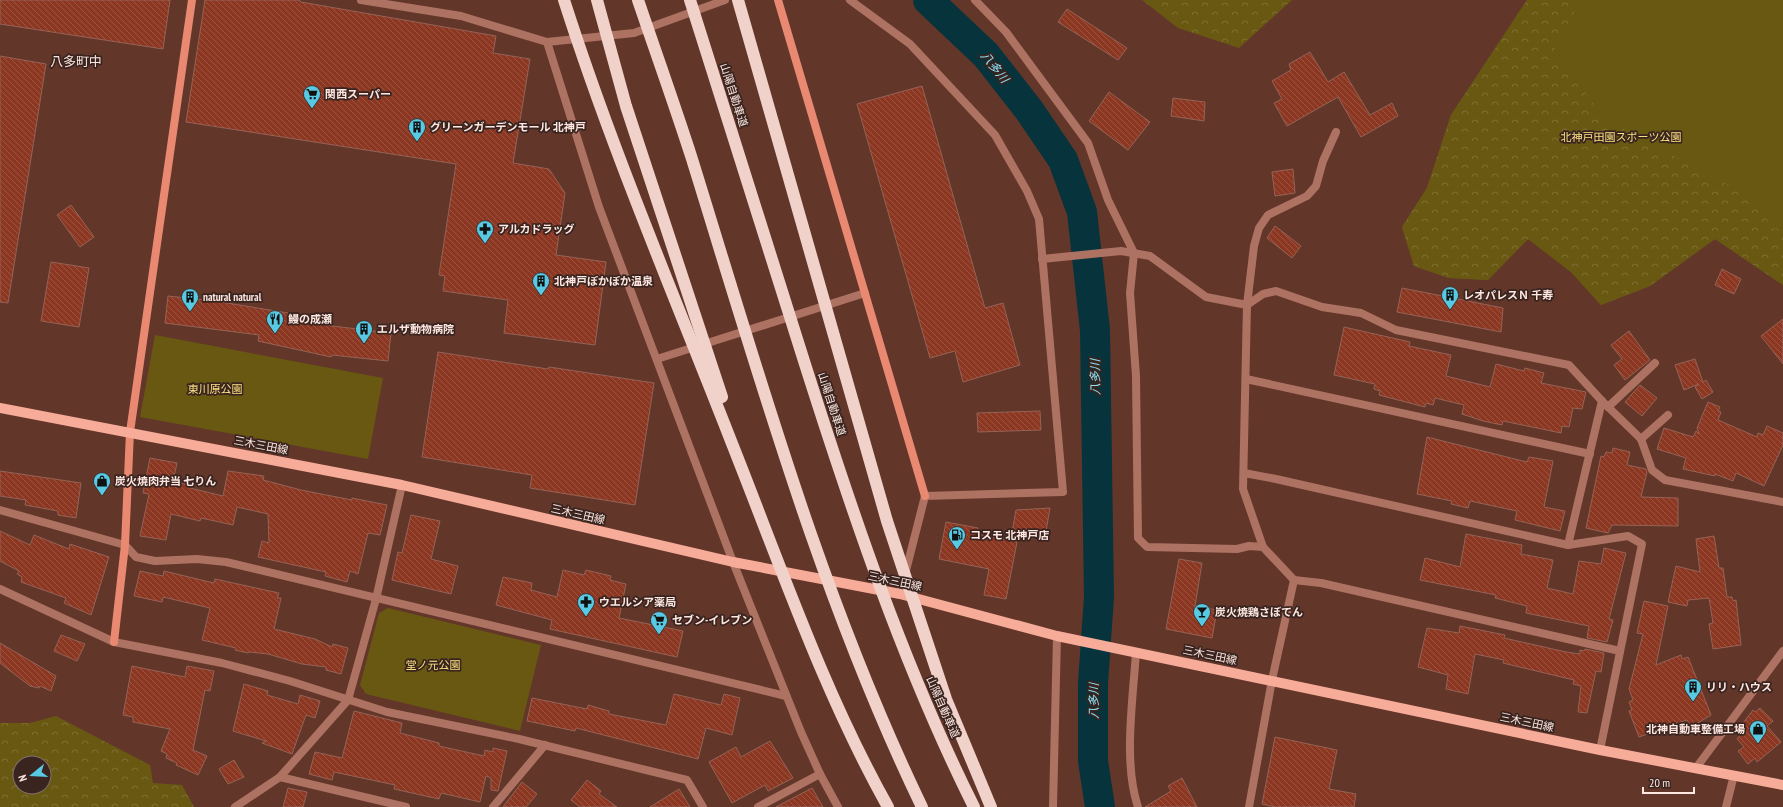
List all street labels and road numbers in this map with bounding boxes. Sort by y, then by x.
street label: 山陽自動車道 [717,61,751,129]
street label: 山陽自動車道 [815,370,849,438]
street label: 三木三田線 [233,433,289,457]
street label: 三木三田線 [550,501,606,527]
street label: 三木三田線 [867,568,923,594]
street label: 三木三田線 [1182,642,1238,668]
street label: 山陽自動車道 [923,674,963,740]
street label: 三木三田線 [1499,709,1555,735]

